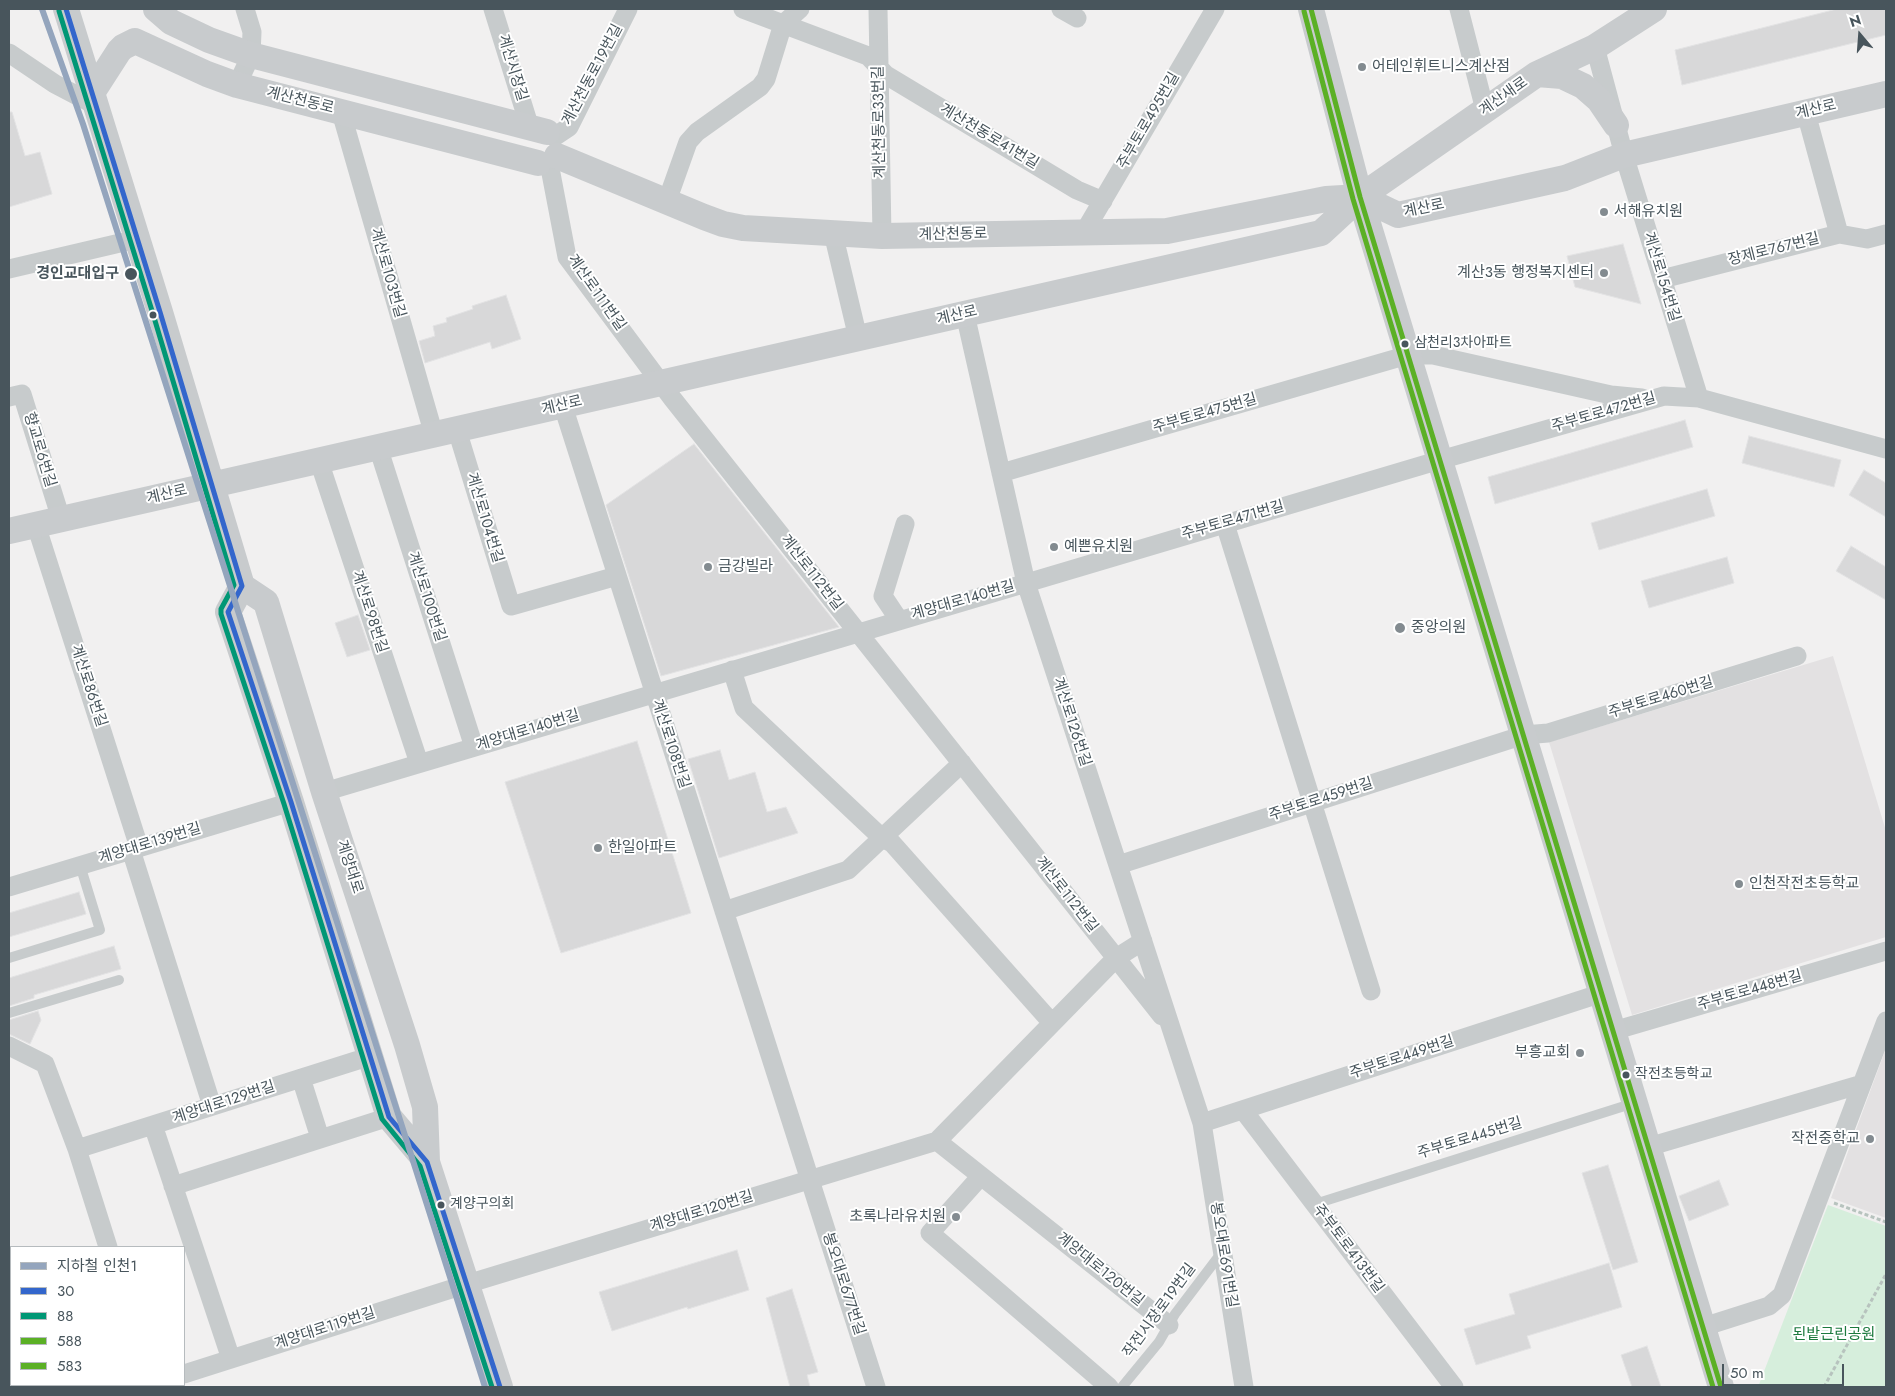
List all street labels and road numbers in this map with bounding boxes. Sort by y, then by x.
street label: 계산천동로19번길 [559,21,627,129]
street label: 계산시장길 [493,32,531,104]
street label: 계산천동로33번길 [870,65,890,179]
street label: 주부토로495번길 [1114,69,1184,173]
street label: 계산새로 [1476,74,1532,120]
street label: 계산천동로 [264,84,336,118]
street label: 계산로 [1794,97,1838,123]
street label: 계산천동로41번길 [936,100,1042,174]
street label: 계산로 [1402,196,1446,222]
street label: 계산천동로 [918,225,988,245]
street label: 계산로103번길 [366,226,408,320]
street label: 계산로154번길 [1639,230,1683,324]
street label: 장제로767번길 [1727,230,1821,270]
street label: 계산로111번길 [563,251,629,335]
street label: 계산로 [935,303,979,329]
street label: 주부토로472번길 [1550,389,1658,437]
street label: 주부토로475번길 [1151,390,1259,438]
street label: 계산로 [540,393,584,419]
street label: 향교로6번길 [19,410,59,490]
street label: 계산로104번길 [462,471,506,565]
street label: 계산로 [145,482,189,508]
street label: 주부토로471번길 [1179,498,1287,544]
street label: 계산로112번길 [776,532,846,614]
street label: 계산로100번길 [403,550,449,644]
street label: 계산로98번길 [347,568,391,656]
street label: 계양대로140번길 [909,578,1017,624]
street label: 계산로86번길 [66,642,110,730]
street label: 주부토로460번길 [1606,673,1716,723]
street label: 계산로126번길 [1048,675,1094,769]
street label: 계산로108번길 [647,697,693,791]
street label: 계양대로140번길 [474,707,582,755]
street label: 주부토로459번길 [1267,775,1375,825]
street label: 계양대로139번길 [97,820,203,868]
street label: 계양대로 [332,838,366,896]
street label: 계산로112번길 [1031,854,1101,936]
street label: 주부토로448번길 [1695,967,1805,1015]
street label: 주부토로449번길 [1347,1033,1457,1083]
street label: 계양대로129번길 [170,1078,278,1128]
street label: 주부토로445번길 [1415,1114,1525,1164]
street label: 계양대로120번길 [648,1188,756,1236]
street label: 봉오대로691번길 [1206,1201,1240,1309]
street label: 주부토로413번길 [1309,1201,1387,1297]
street label: 계양대로120번길 [1053,1229,1147,1311]
street label: 봉오대로677번길 [818,1230,868,1338]
street label: 작전시장로19번길 [1120,1260,1200,1362]
street label: 계양대로119번길 [272,1304,378,1354]

